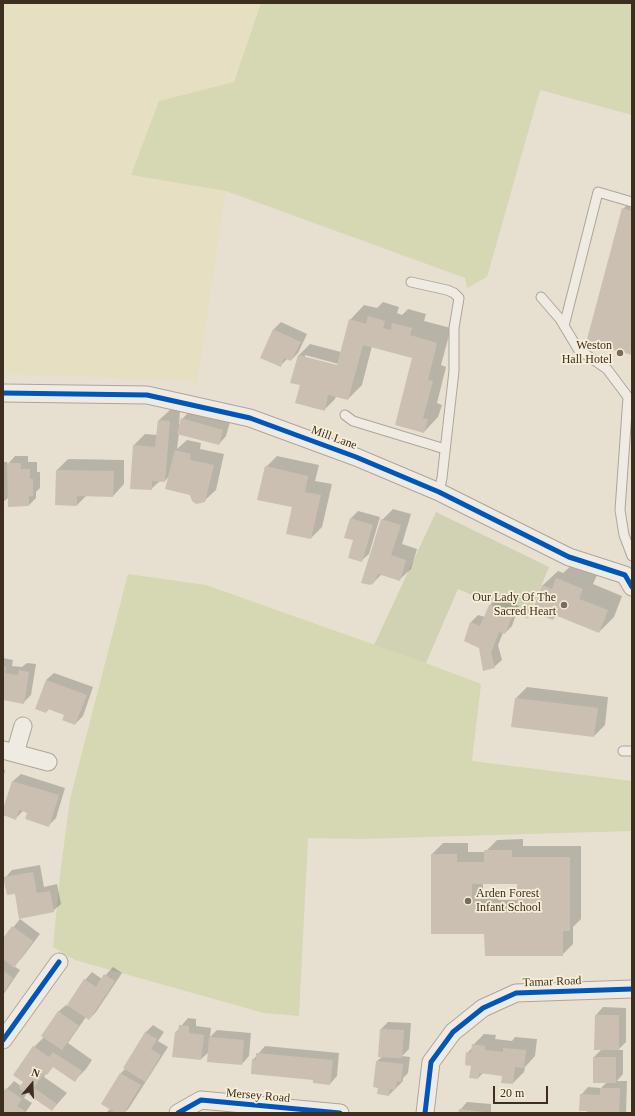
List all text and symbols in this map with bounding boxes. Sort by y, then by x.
place label: Weston Hall Hotel [562,339,612,367]
marker: Weston Hall Hotel [615,348,625,358]
street label: Mill Lane [309,423,359,453]
place label: Our Lady Of The Sacred Heart [472,591,556,619]
marker: Our Lady Of The Sacred Heart [559,600,569,610]
place label: Arden Forest Infant School [476,887,541,915]
marker: Arden Forest Infant School [463,896,473,906]
street label: Tamar Road [522,974,582,990]
north arrow [12,1064,52,1104]
text: N [30,1066,42,1080]
scale bar [495,1078,550,1104]
street label: Mersey Road [225,1086,291,1106]
text: 20 m [500,1086,524,1100]

